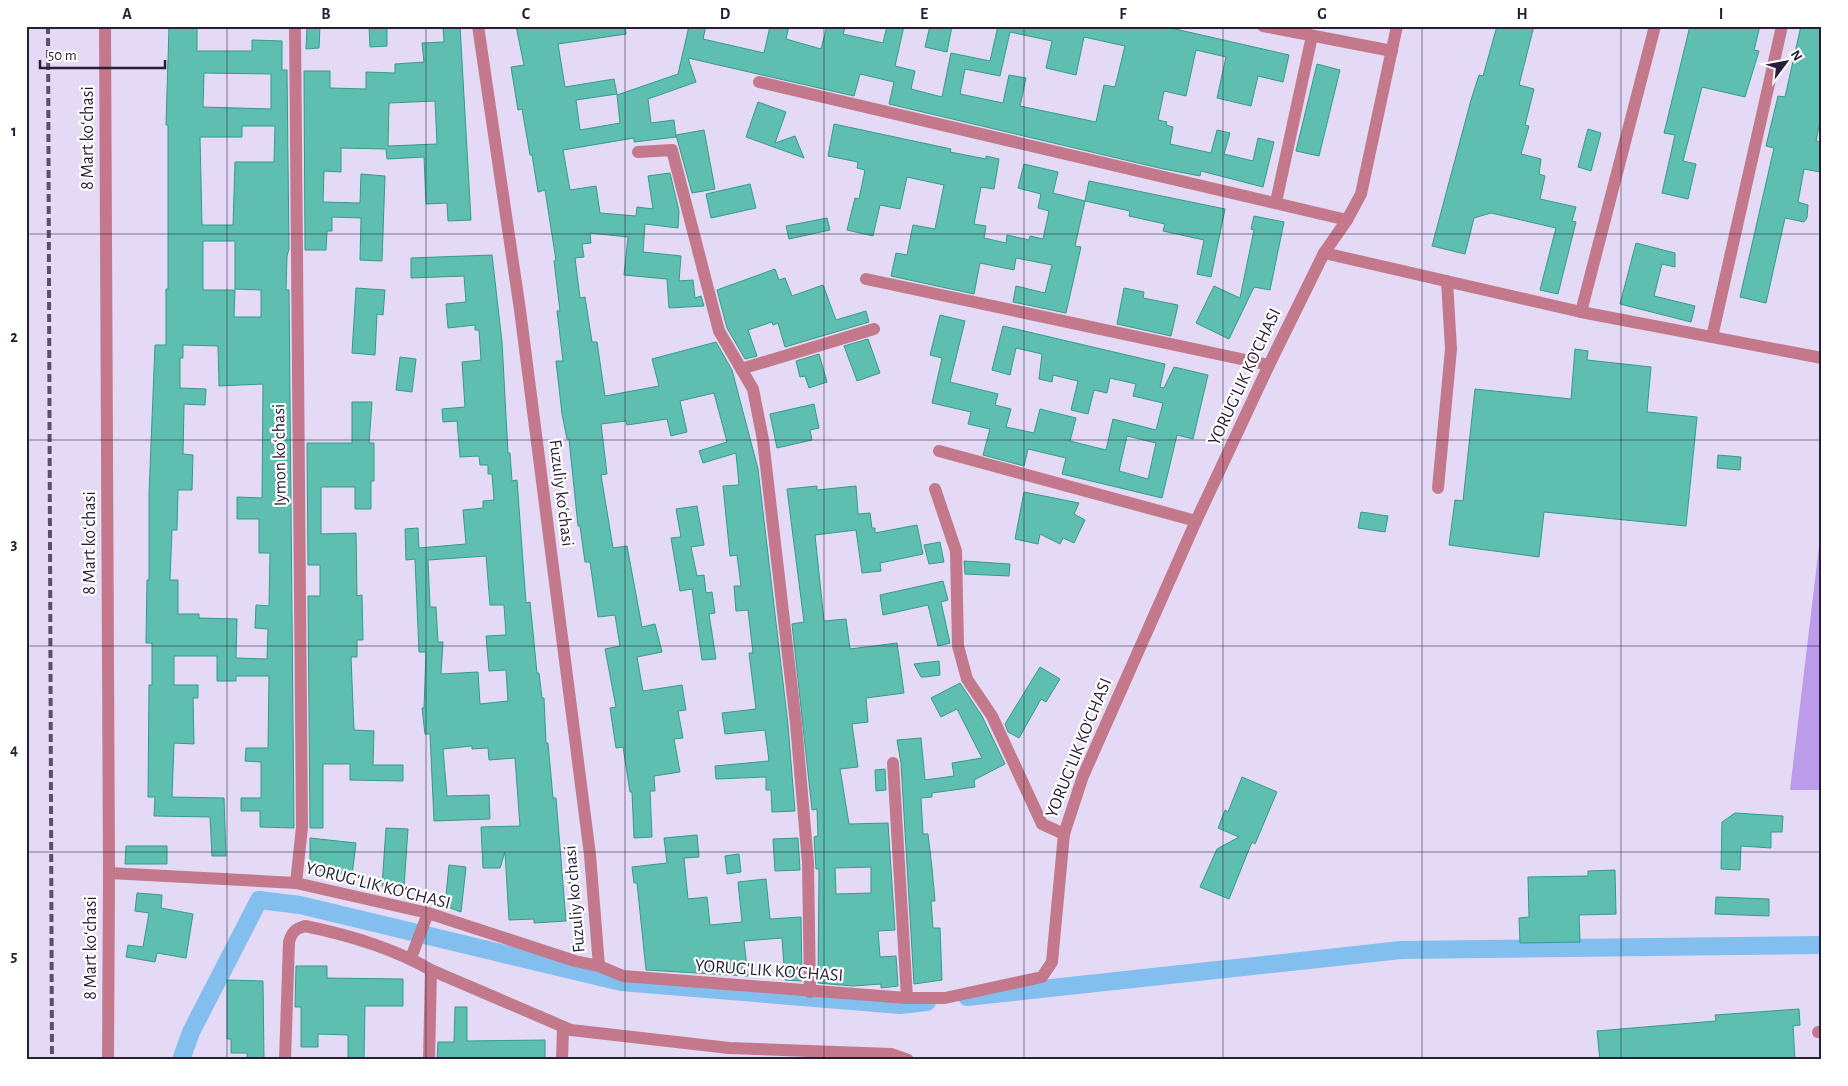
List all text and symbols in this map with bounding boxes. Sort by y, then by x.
text: A [122,6,132,22]
text: B [321,6,331,22]
text: C [522,6,531,22]
text: D [720,6,731,22]
text: E [920,6,928,22]
text: F [1119,6,1127,22]
text: G [1317,6,1327,22]
text: H [1516,6,1528,22]
text: I [1719,6,1723,22]
scale bar [40,38,165,70]
north arrow [1760,38,1810,88]
text: 50 m [48,48,77,63]
text: N [1788,48,1805,63]
street label: 8 Mart koʻchasi [79,86,97,190]
text: 1 [11,123,17,139]
street label: YORUG'LIK KO'CHASI [1205,306,1285,448]
text: 2 [10,329,18,345]
street label: Iymon koʻchasi [270,404,290,506]
street label: Fuzuliy koʻchasi [546,439,576,547]
street label: 8 Mart koʻchasi [81,491,99,595]
text: 3 [11,536,18,552]
street label: YORUG'LIK KO'CHASI [1043,676,1115,820]
text: 4 [10,742,18,758]
street label: Fuzuliy koʻchasi [561,845,589,953]
street label: YORUG'LIK KO'CHASI [304,859,452,913]
street label: 8 Mart koʻchasi [82,896,100,1000]
text: 5 [11,948,18,964]
street label: YORUG'LIK KO'CHASI [694,957,844,985]

